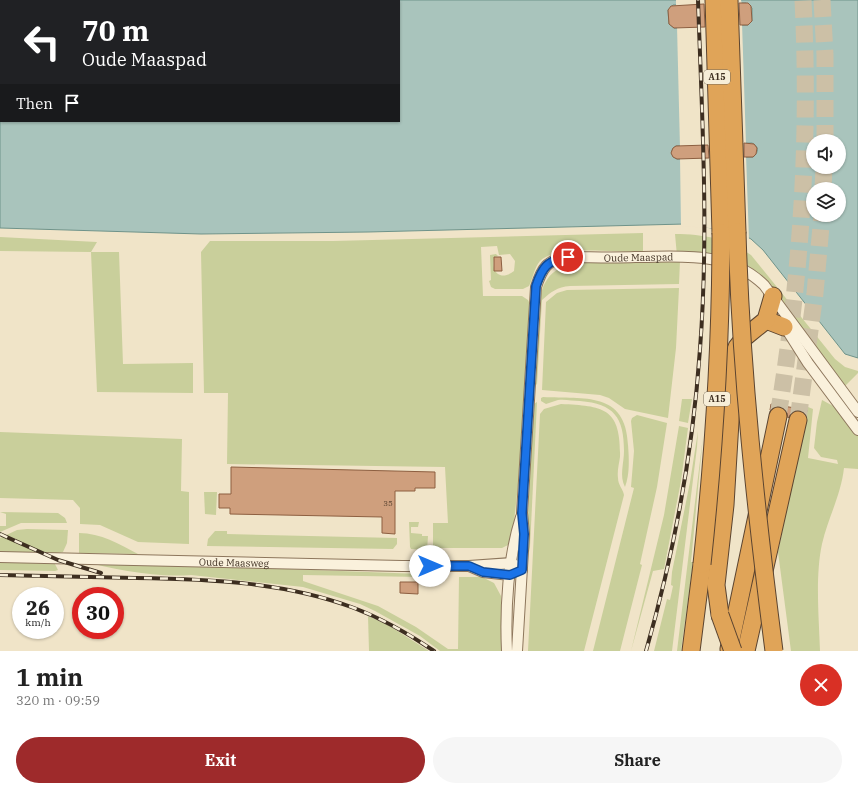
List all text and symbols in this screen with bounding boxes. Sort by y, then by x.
text: 70 m [82,12,149,49]
icon: left [16,16,68,68]
text: Oude Maaspad [82,48,207,71]
road number: A15 [704,70,730,84]
icon: arrive [61,92,83,114]
text: Then [16,94,53,113]
map controls [806,134,846,222]
button: sound [806,134,846,174]
button: layers [806,182,846,222]
pin [551,240,585,274]
icon: arrive [557,246,579,268]
street label: Oude Maaspad [604,250,673,264]
road number: A15 [704,392,730,406]
house number: 35 [383,498,393,508]
position arrow [409,545,451,587]
street label: Oude Maasweg [199,555,270,570]
speed limit sign: 30 [72,587,124,639]
text: 26 [26,594,50,621]
text: km/h [25,616,51,629]
text: 1 min [16,661,83,693]
button: close [800,664,842,706]
text: 320 m · 09:59 [16,692,100,709]
button: Exit [16,737,425,783]
button: Share [433,737,842,783]

